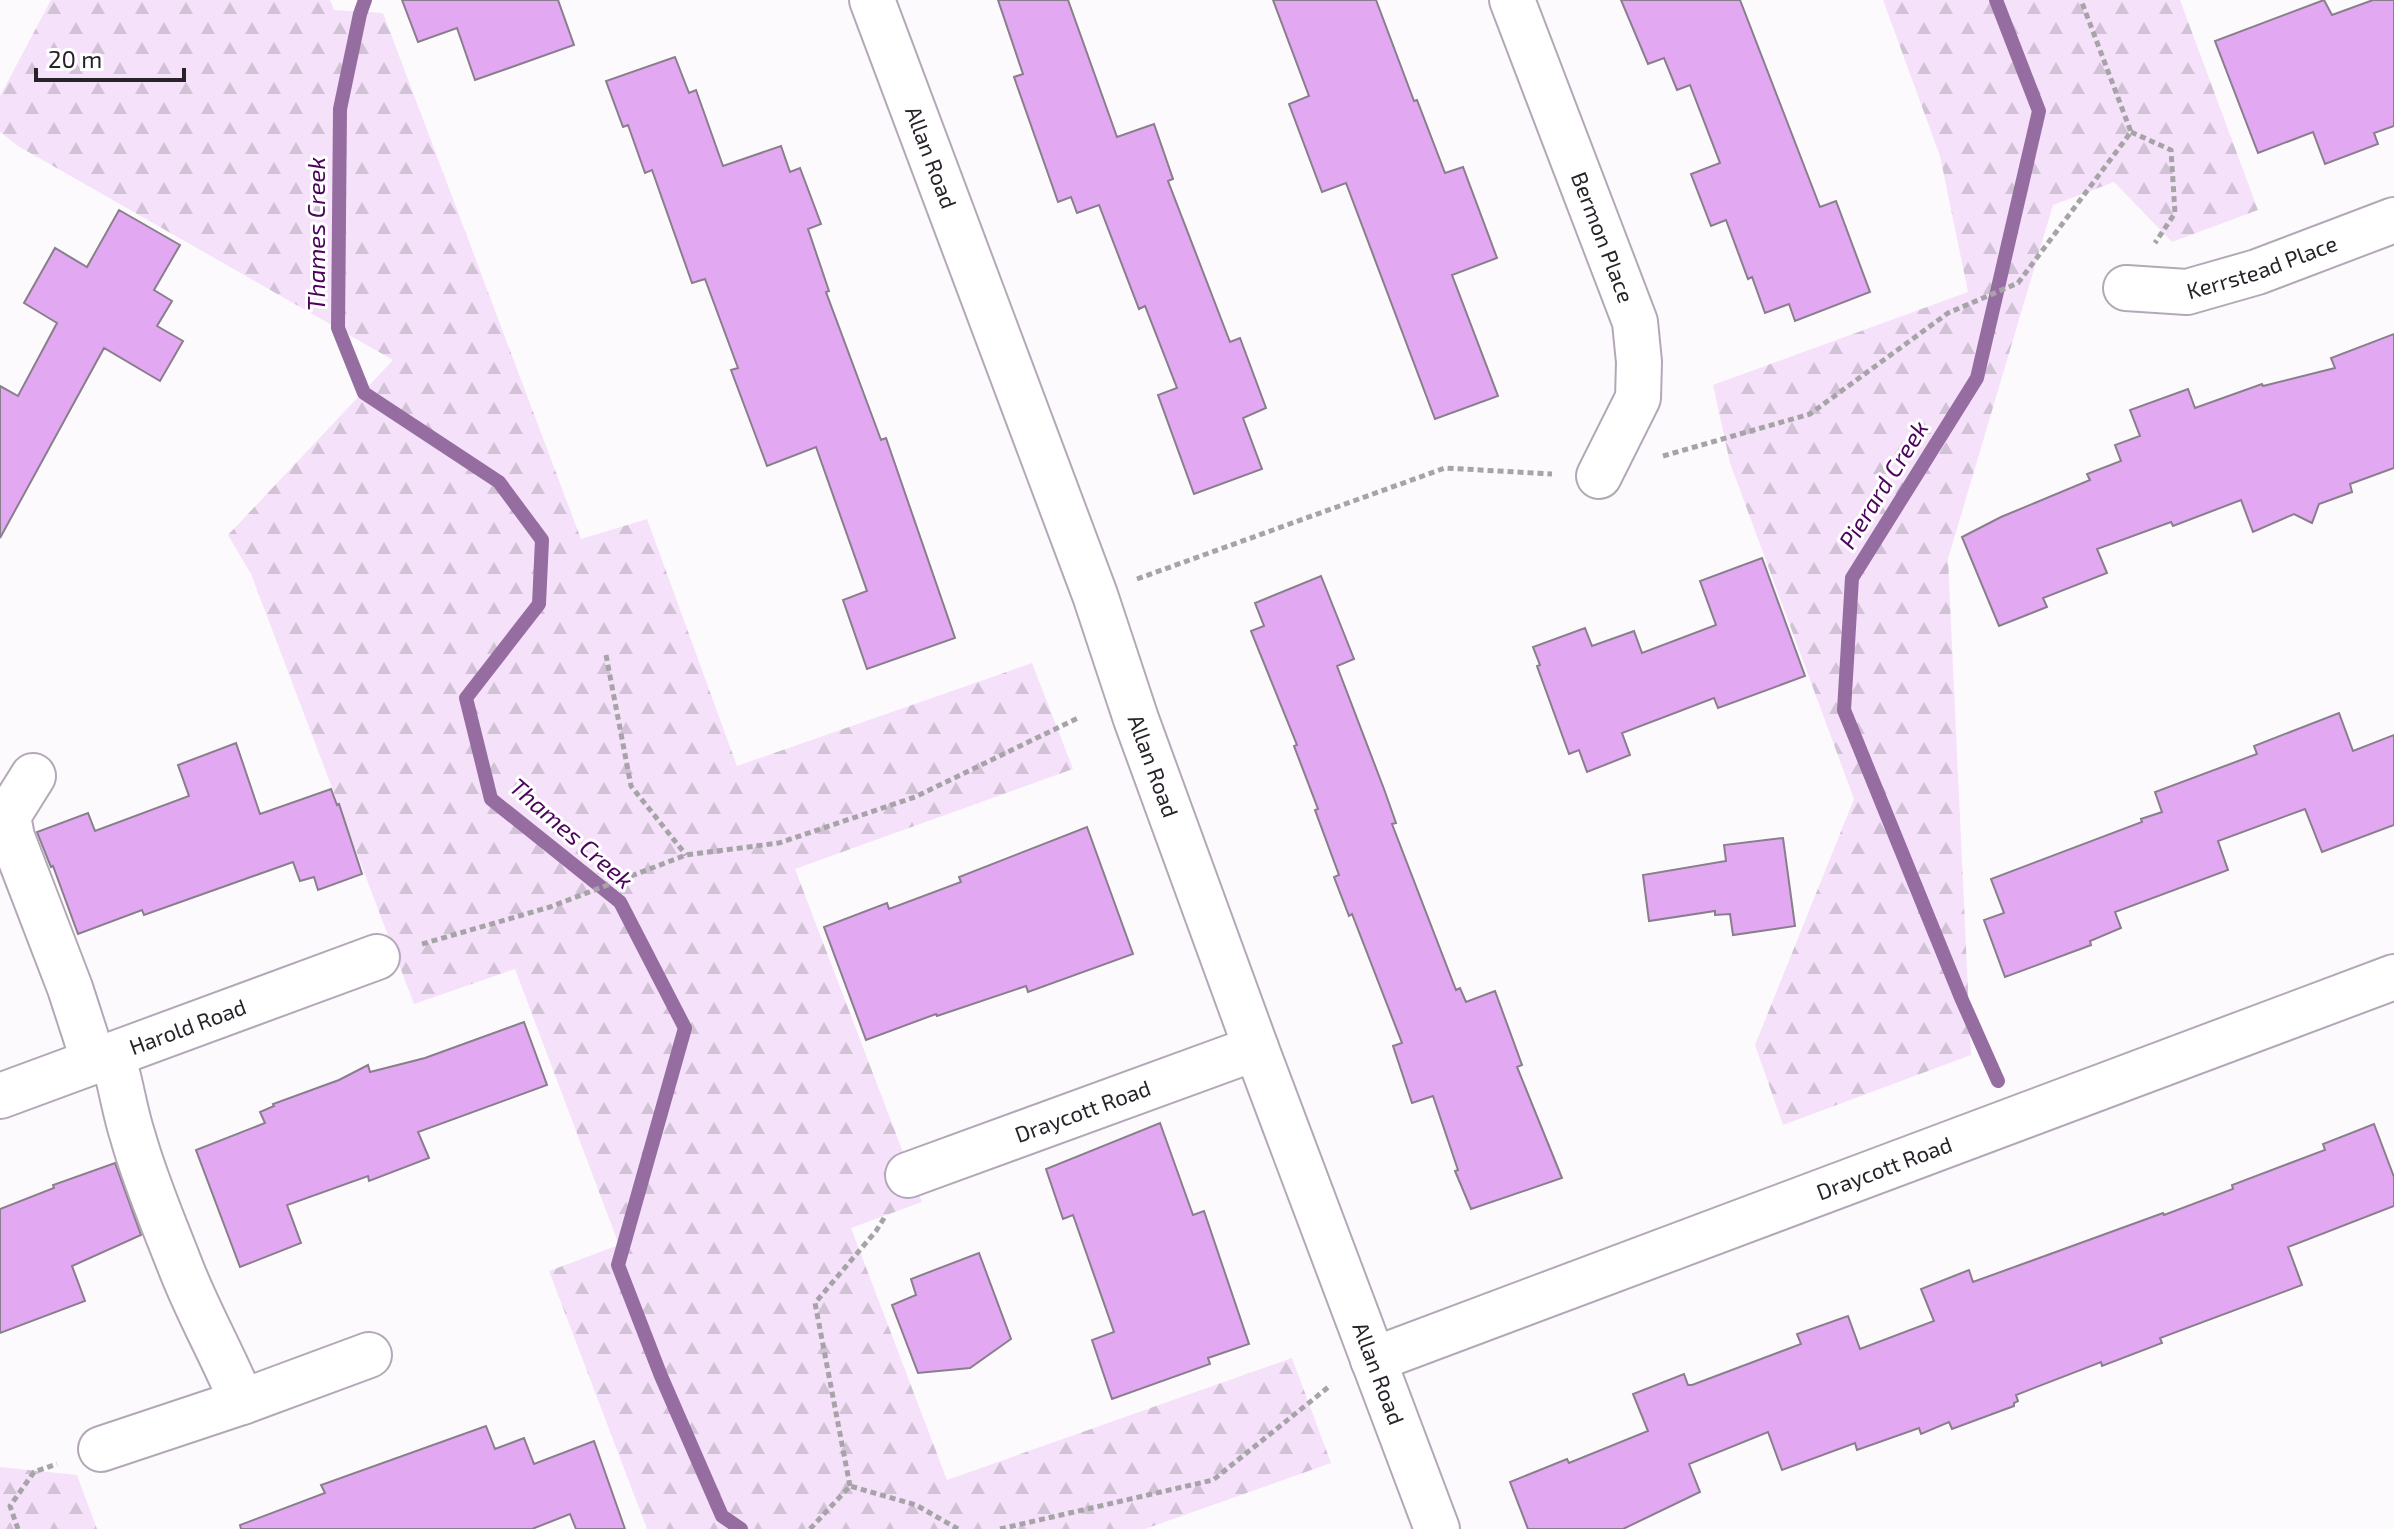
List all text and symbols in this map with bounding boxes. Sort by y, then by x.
scale bar [36,32,184,82]
text: 20 m [48,44,102,73]
street label: Allan Road [901,102,963,212]
water label: Thames Creek [301,157,330,311]
street label: Bermon Place [1567,168,1640,306]
street label: Kerrstead Place [2183,229,2340,303]
water label: Pierard Creek [1832,415,1934,554]
street label: Allan Road [1123,711,1185,820]
water label: Thames Creek [504,771,640,894]
street label: Harold Road [125,992,249,1059]
street label: Draycott Road [1011,1074,1154,1147]
street label: Draycott Road [1813,1130,1955,1204]
street label: Allan Road [1348,1318,1410,1428]

